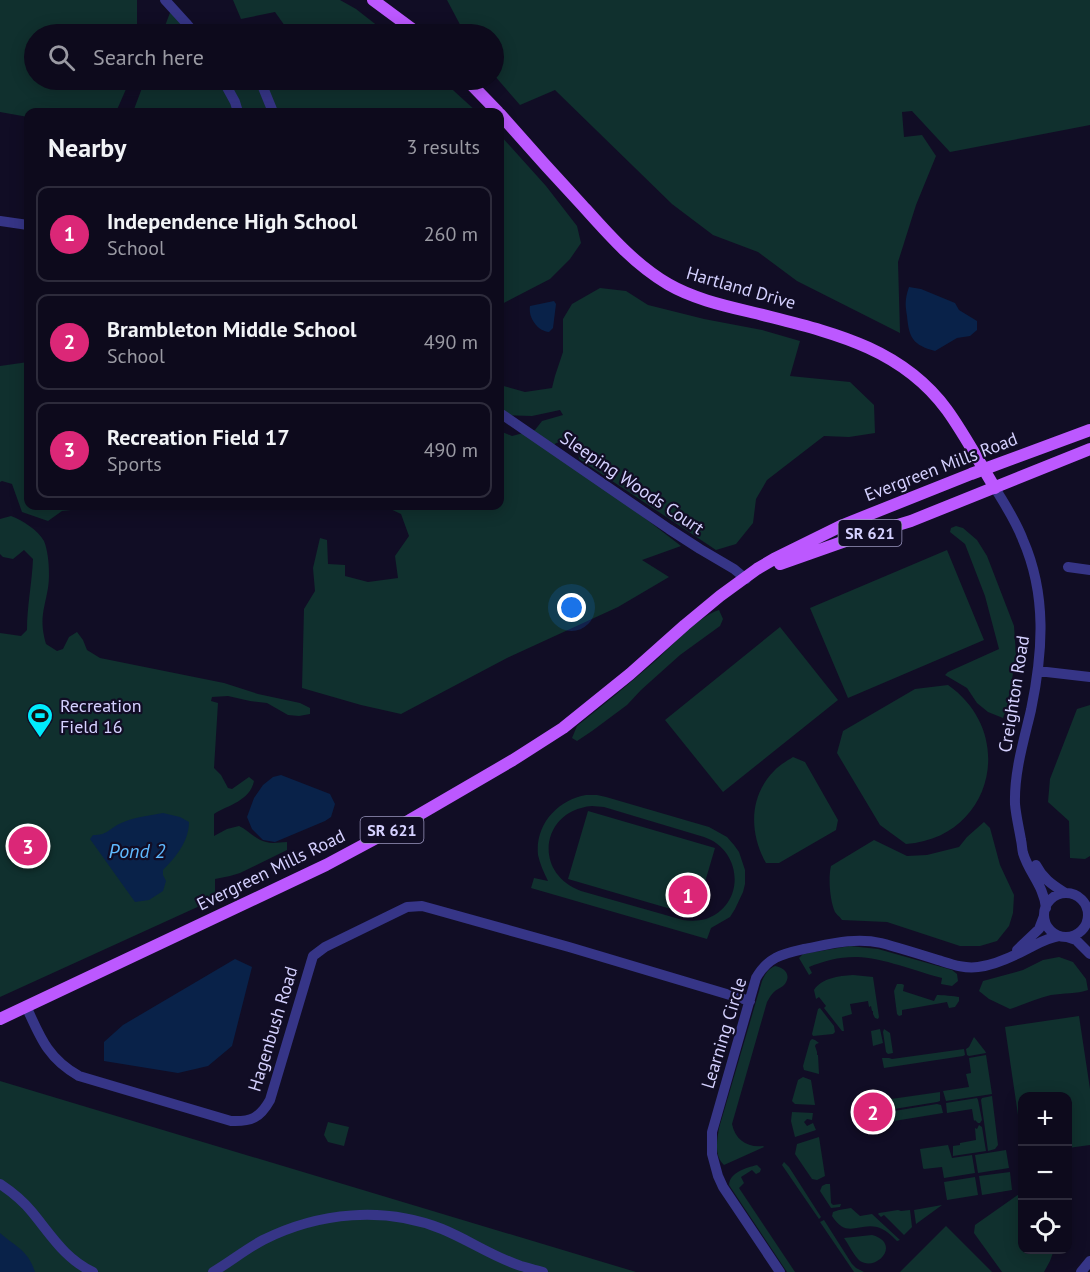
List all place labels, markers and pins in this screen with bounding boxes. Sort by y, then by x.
place label: Recreation Field 16 [60,694,142,738]
sports icon: Recreation Field 16 [25,701,55,739]
pin: 3 [9,824,48,868]
pin: 1 [668,872,708,918]
pin: 2 [854,1090,892,1134]

